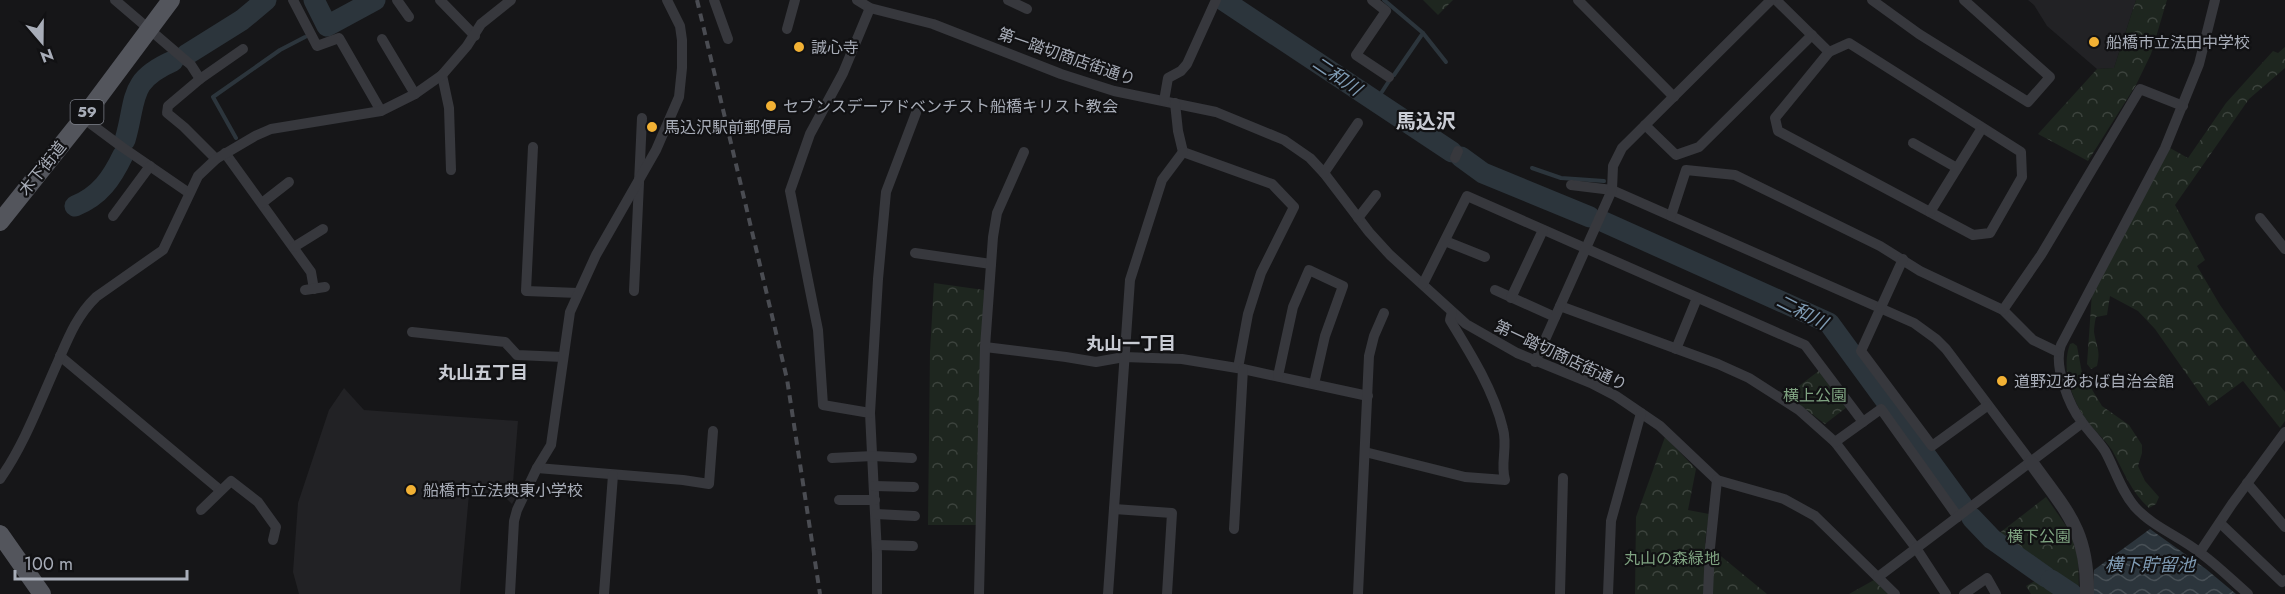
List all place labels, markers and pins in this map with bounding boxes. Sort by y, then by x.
place label: 船橋市立法田中学校 [2106,31,2250,54]
marker: 船橋市立法田中学校 [2087,35,2101,49]
place label: 誠心寺 [811,36,859,59]
marker: 誠心寺 [792,40,806,54]
place label: セブンスデーアドベンチスト船橋キリスト教会 [783,95,1118,118]
marker: セブンスデーアドベンチスト船橋キリスト教会 [764,99,778,113]
place label: 馬込沢駅前郵便局 [664,116,792,139]
marker: 馬込沢駅前郵便局 [645,120,659,134]
place label: 道野辺あおば自治会館 [2014,370,2174,393]
marker: 道野辺あおば自治会館 [1995,374,2009,388]
place label: 船橋市立法典東小学校 [423,479,583,502]
marker: 船橋市立法典東小学校 [404,483,418,497]

